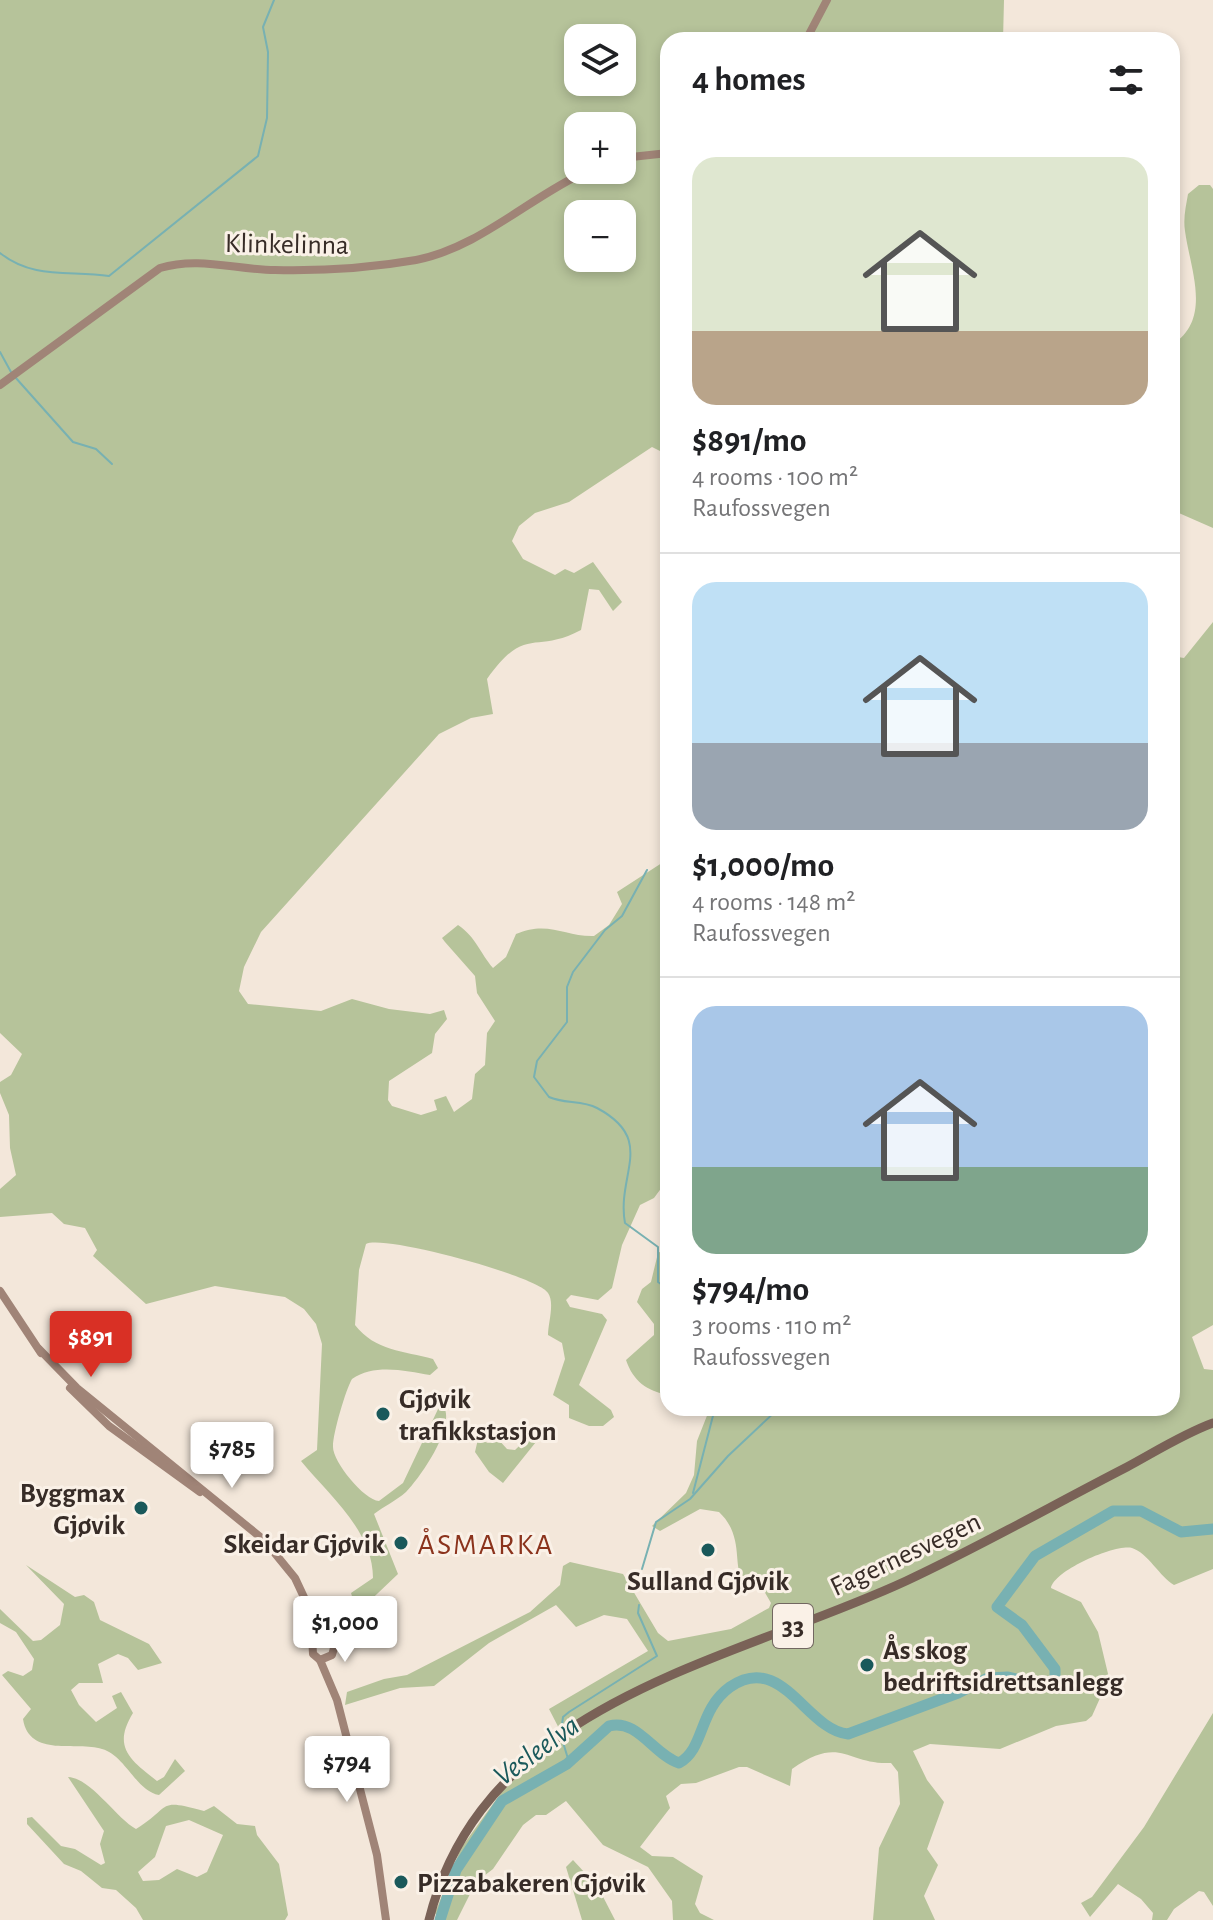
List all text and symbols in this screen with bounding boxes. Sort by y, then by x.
map controls [564,24,636,272]
button: layers [564,24,636,96]
icon: filters [1104,58,1148,102]
text: 4 homes [692,63,806,97]
button: + [564,112,636,184]
button: − [564,200,636,272]
icon: home [848,209,992,353]
street label: Klinkelinna [225,230,349,260]
text: $891/mo [692,424,807,458]
text: 4 rooms · 100 m² [692,464,858,490]
text: Raufossvegen [692,495,831,521]
icon: home [848,634,992,778]
text: $1,000/mo [692,849,834,883]
text: 4 rooms · 148 m² [692,889,855,915]
text: Raufossvegen [692,920,831,946]
icon: home [848,1058,992,1202]
text: $794/mo [692,1273,809,1307]
pin: $891 [44,1311,138,1379]
text: 3 rooms · 110 m² [692,1313,851,1339]
text: $891 [68,1324,114,1350]
text: Raufossvegen [692,1344,831,1370]
place label: Gjøvik trafikkstasjon [399,1386,557,1446]
marker: Gjøvik trafikkstasjon [374,1405,392,1423]
pin: $785 [185,1422,279,1490]
text: $785 [209,1435,255,1461]
place label: Byggmax Gjøvik [20,1480,125,1540]
marker: Byggmax Gjøvik [132,1499,150,1517]
street label: Fagernesvegen [826,1508,985,1602]
district label: ÅSMARKA [418,1528,554,1560]
place label: Skeidar Gjøvik [223,1531,385,1559]
marker: Skeidar Gjøvik [392,1534,410,1552]
marker: Sulland Gjøvik [699,1541,717,1559]
place label: Sulland Gjøvik [627,1568,789,1596]
pin: $1,000 [280,1596,410,1664]
road number: 33 [773,1604,813,1648]
text: $1,000 [311,1609,379,1635]
place label: Ås skog bedriftsidrettsanlegg [883,1634,1124,1697]
marker: Ås skog bedriftsidrettsanlegg [858,1656,876,1674]
water label: Vesleelva [488,1710,585,1792]
pin: $794 [300,1736,394,1804]
text: $794 [323,1749,371,1775]
place label: Pizzabakeren Gjøvik [417,1870,646,1898]
marker: Pizzabakeren Gjøvik [392,1873,410,1891]

